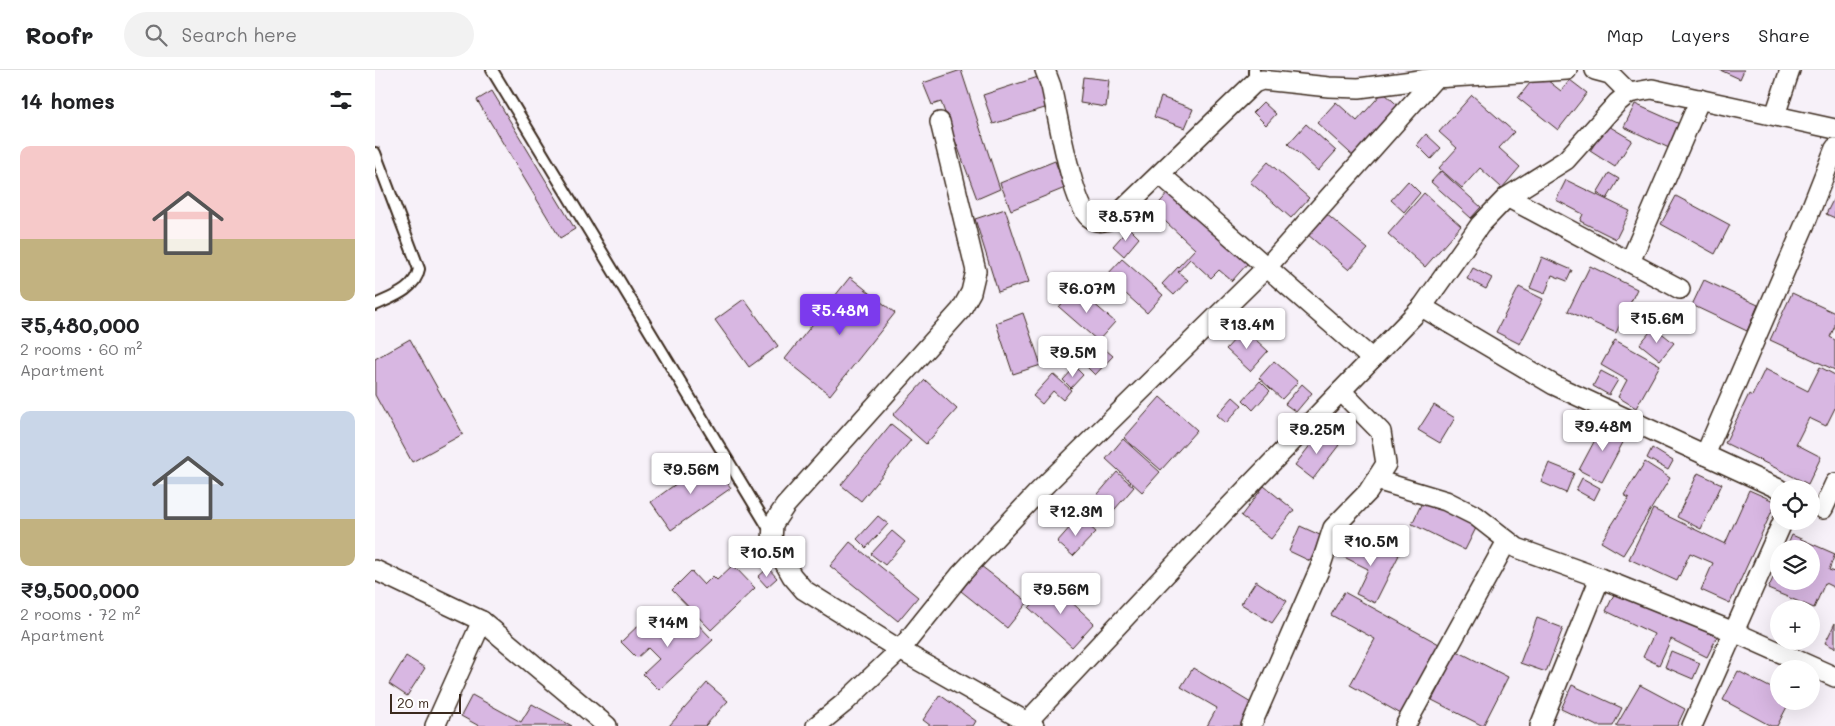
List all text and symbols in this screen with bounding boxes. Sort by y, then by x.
search box [124,12,474,57]
text: Roofr [25,19,94,50]
icon: search [142,21,170,49]
text: Search here [182,22,297,47]
text: Map [1607,23,1643,47]
text: Layers [1671,23,1730,47]
text: Share [1758,23,1810,47]
icon: filters [327,86,355,114]
text: 14 homes [20,87,115,114]
icon: home [143,178,233,268]
pin: ₹8.57M [1085,200,1167,242]
text: ₹8.57M [1098,205,1154,226]
pin: ₹6.07M [1046,272,1128,314]
text: ₹6.07M [1058,277,1116,298]
pin: ₹5.48M [799,294,881,336]
text: ₹5.48M [811,299,869,320]
pin: ₹15.6M [1616,302,1698,344]
text: ₹15.6M [1630,307,1684,328]
pin: ₹13.4M [1206,308,1288,350]
text: ₹5,480,000 [20,311,139,338]
text: ₹13.4M [1219,313,1275,334]
pin: ₹9.5M [1038,336,1108,378]
text: 2 rooms · 60 m² [20,338,142,359]
text: ₹9.5M [1049,341,1097,362]
text: Apartment [20,359,105,380]
pin: ₹9.48M [1562,410,1644,452]
pin: ₹9.25M [1276,412,1358,455]
text: ₹9.48M [1574,415,1632,436]
text: ₹9.25M [1289,418,1345,439]
icon: home [143,443,233,533]
pin: ₹9.56M [650,452,732,495]
text: ₹9.56M [662,458,720,479]
map controls [1770,480,1820,710]
button: locate [1770,480,1820,530]
pin: ₹12.3M [1035,494,1117,537]
text: ₹12.3M [1049,500,1103,521]
pin: ₹10.5M [1330,524,1412,567]
text: ₹10.5M [1343,530,1399,551]
pin: ₹10.5M [726,536,808,578]
button: layers [1770,540,1820,590]
text: ₹10.5M [739,541,795,562]
pin: ₹9.56M [1020,572,1102,615]
text: ₹9,500,000 [20,576,139,603]
text: ₹9.56M [1032,578,1090,599]
button: + [1770,600,1820,650]
text: 2 rooms · 72 m² [20,603,141,624]
pin: ₹14M [638,606,698,648]
text: ₹14M [648,611,688,632]
text: Apartment [20,624,105,645]
button: − [1770,660,1820,710]
scale bar [390,691,461,714]
text: 20 m [397,693,429,712]

